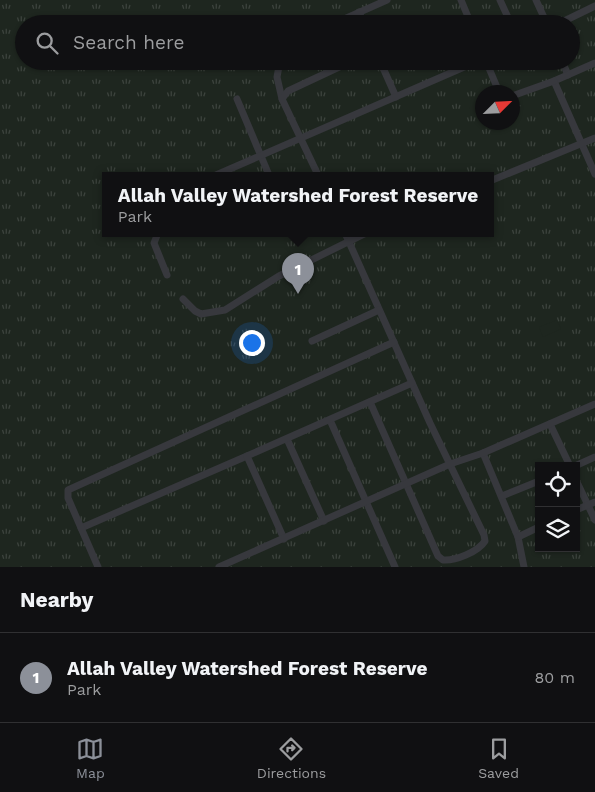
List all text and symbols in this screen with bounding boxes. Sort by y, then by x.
search box [15,15,580,70]
icon: search [33,29,61,57]
text: Search here [73,31,184,54]
north arrow [475,85,520,130]
popup [102,172,494,237]
text: Allah Valley Watershed Forest Reserve [118,184,478,207]
text: Park [118,207,152,226]
pin: 1 [282,253,314,294]
your location [239,330,265,356]
map controls [535,462,580,552]
button: locate [535,462,580,507]
button: layers [535,507,580,552]
text: Nearby [20,587,93,612]
text: Allah Valley Watershed Forest Reserve [67,657,427,680]
text: 1 [33,668,39,687]
text: 80 m [534,668,575,687]
text: Park [67,680,101,699]
tab: Map [76,735,105,781]
tab: Directions [257,735,326,781]
tab: Saved [478,735,519,781]

